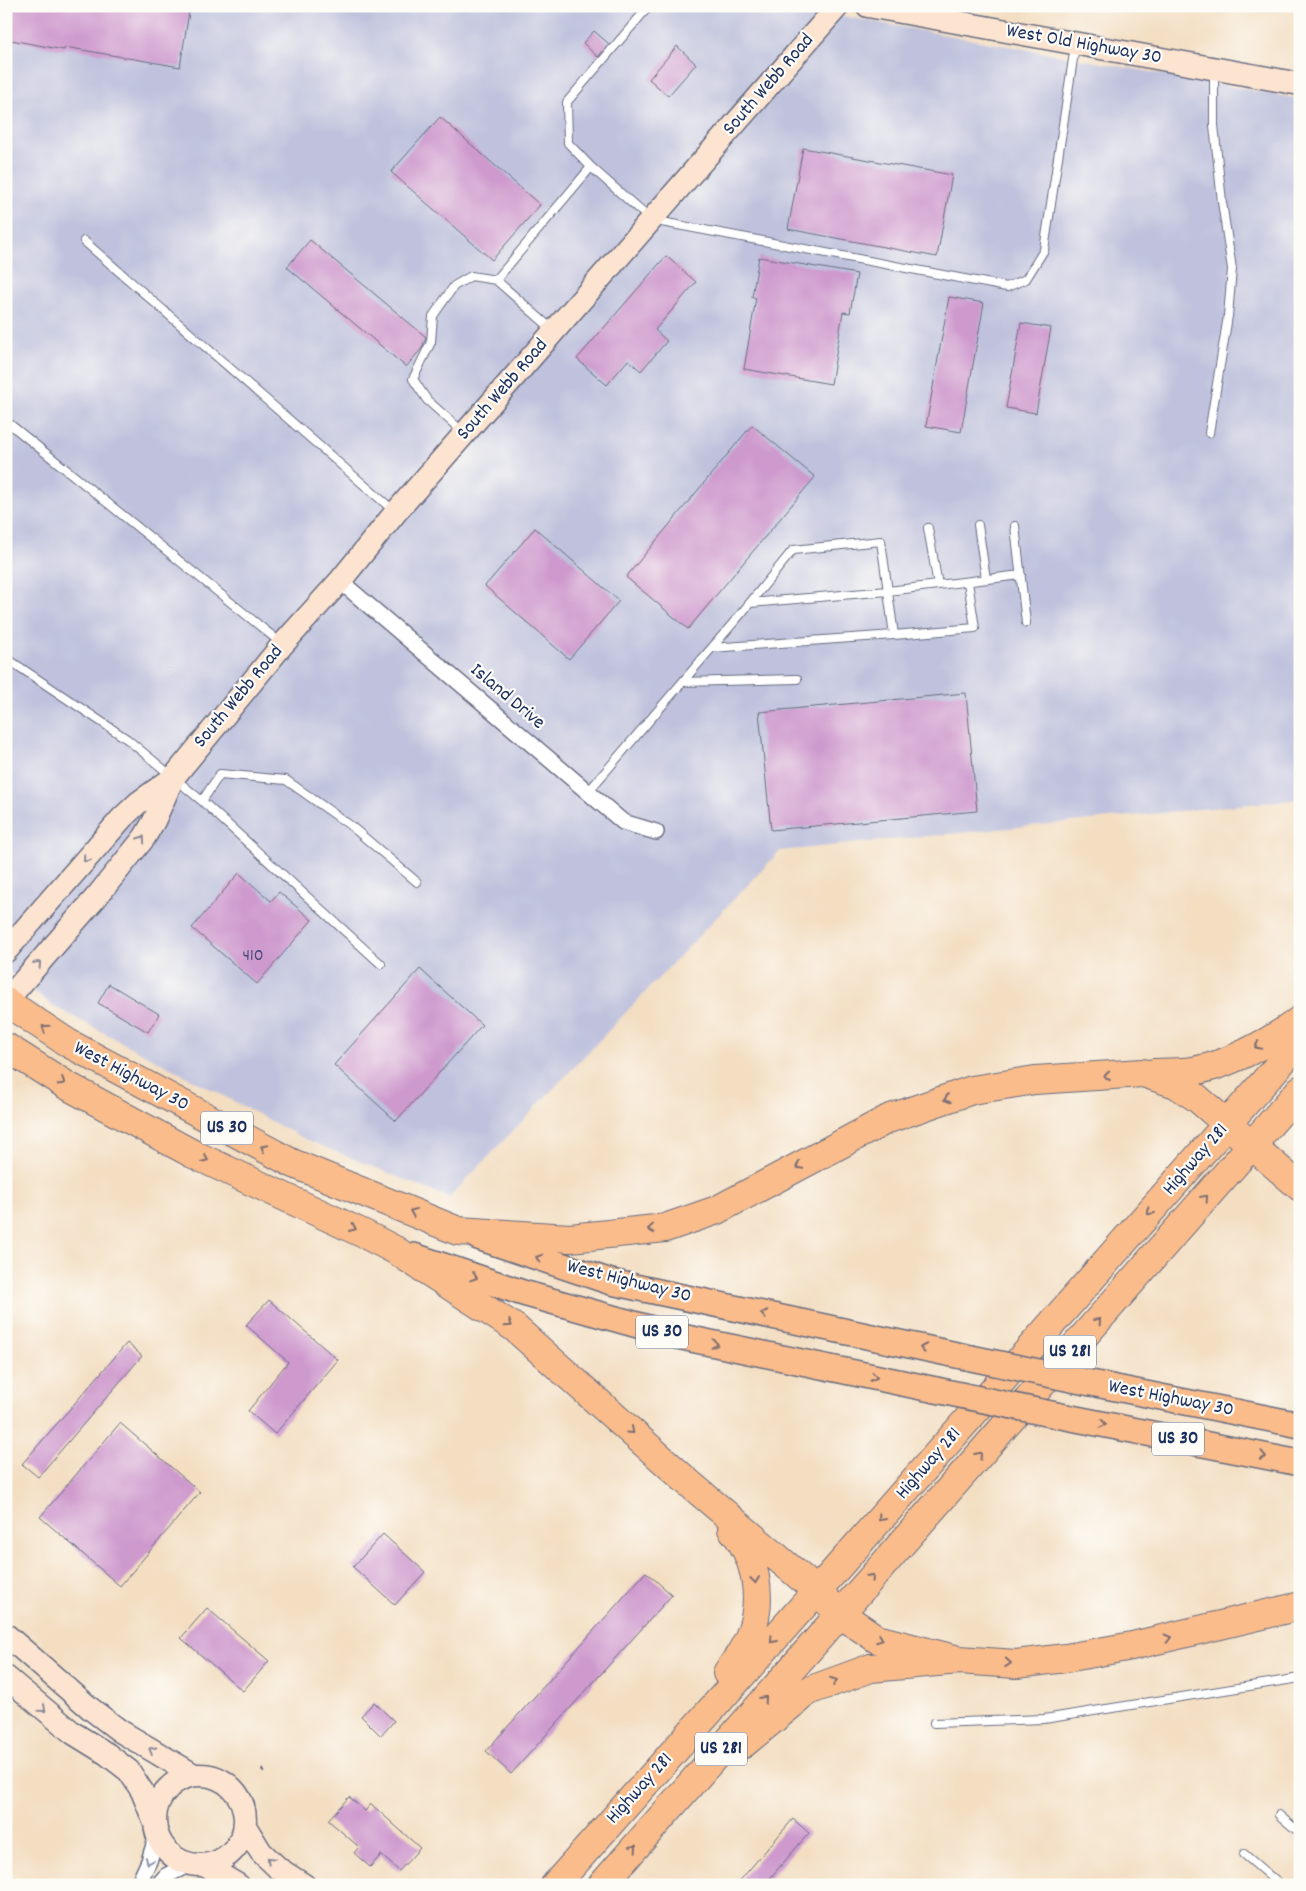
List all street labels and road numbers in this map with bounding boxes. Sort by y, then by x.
street label: West Old Highway 30 [1004,18,1164,72]
street label: South Webb Road [717,28,821,142]
street label: South Webb Road [451,333,555,447]
street label: South Webb Road [187,639,291,755]
street label: Island Drive [463,657,551,737]
street label: West Highway 30 [68,1035,194,1119]
road number: US 30 [201,1112,253,1144]
street label: Highway 281 [1157,1118,1235,1202]
street label: West Highway 30 [564,1253,694,1311]
road number: US 30 [636,1315,688,1348]
road number: US 281 [1044,1335,1096,1368]
street label: West Highway 30 [1106,1373,1236,1425]
street label: Highway 281 [890,1422,968,1506]
road number: US 30 [1152,1422,1204,1456]
road number: US 281 [695,1732,747,1766]
street label: Highway 281 [600,1747,680,1831]

